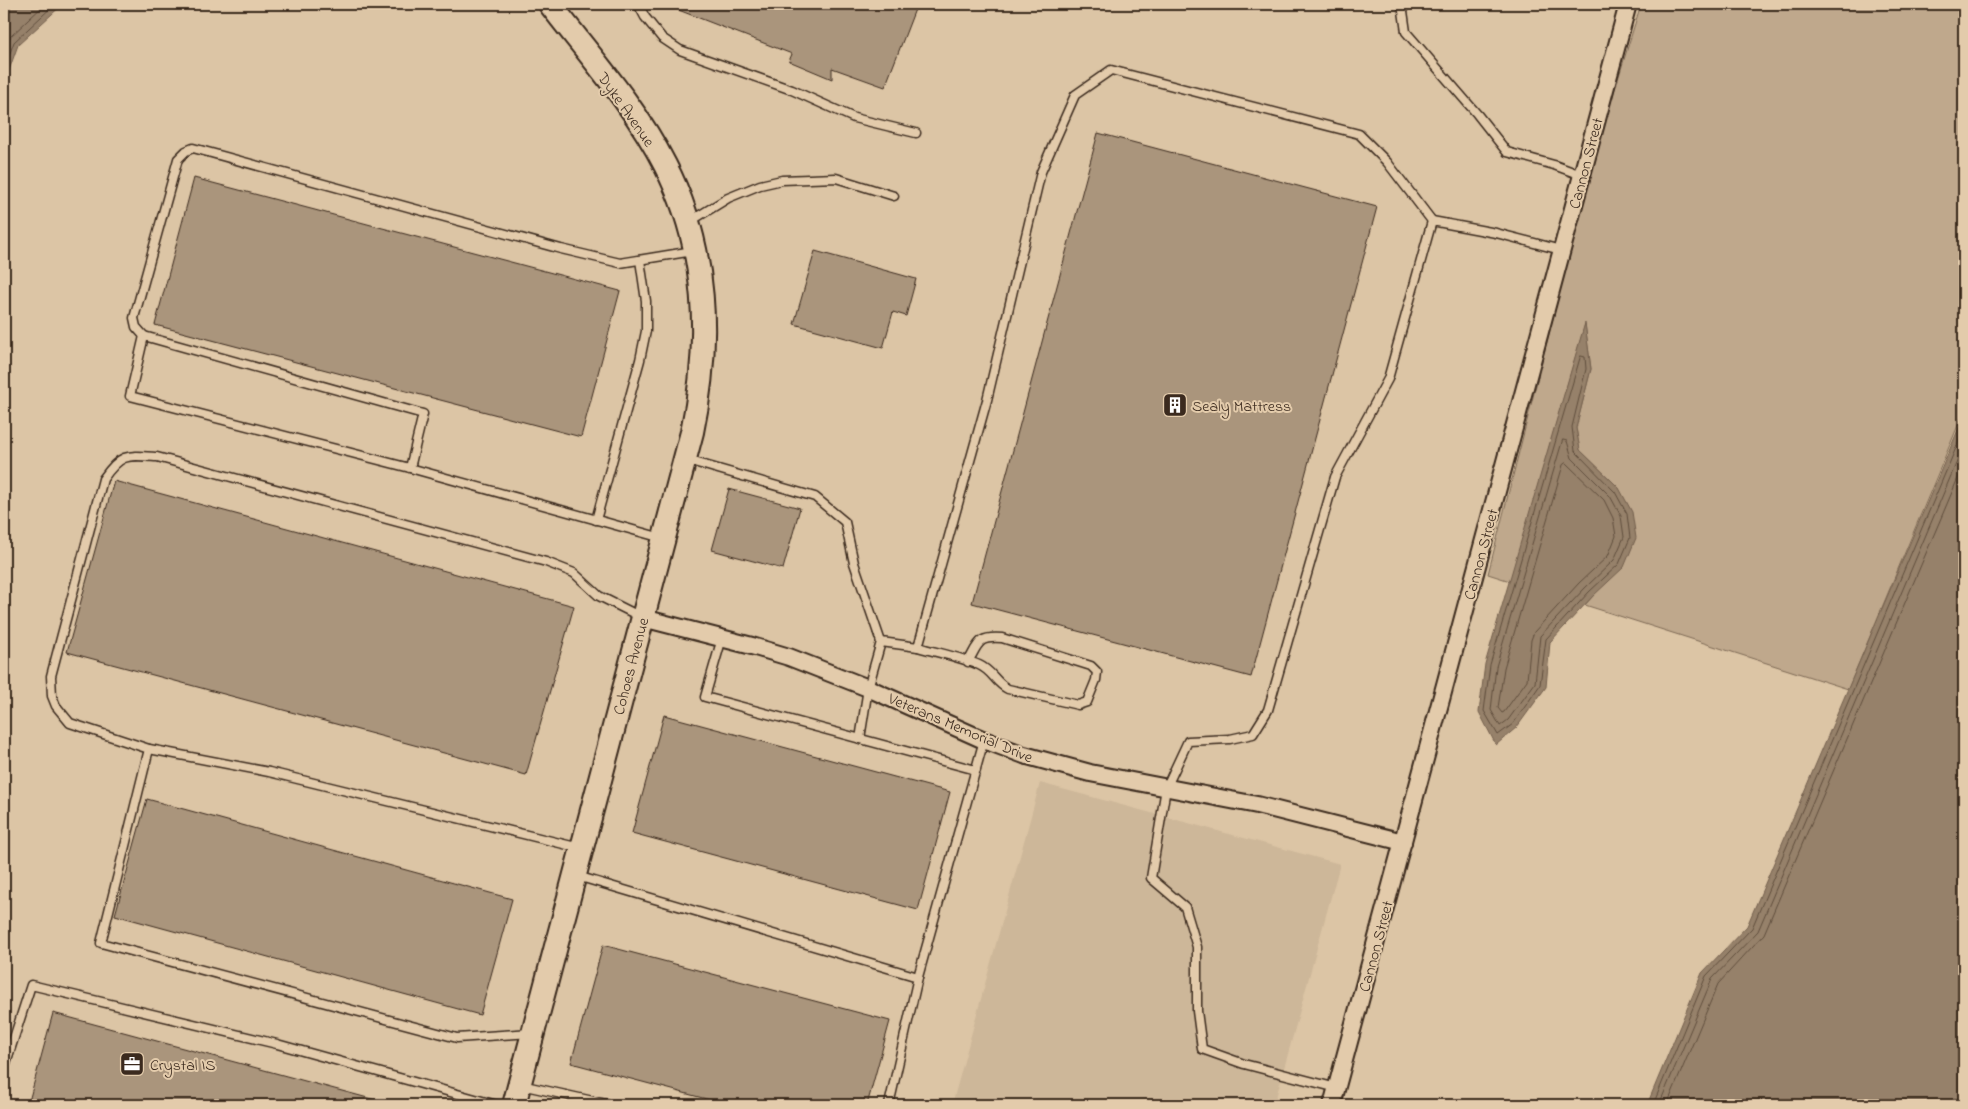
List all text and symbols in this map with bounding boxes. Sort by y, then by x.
street label: Dyke Avenue [590,67,661,153]
street label: Cannon Street [1563,115,1611,212]
building icon: Sealy Mattress [1162,392,1188,418]
place label: Sealy Mattress [1192,395,1291,419]
street label: Cannon Street [1458,506,1506,603]
street label: Cohoes Avenue [607,614,657,718]
street label: Veterans Memorial Drive [883,687,1037,771]
street label: Cannon Street [1353,898,1401,995]
office icon: Crystal IS [119,1051,145,1077]
place label: Crystal IS [150,1054,216,1078]

